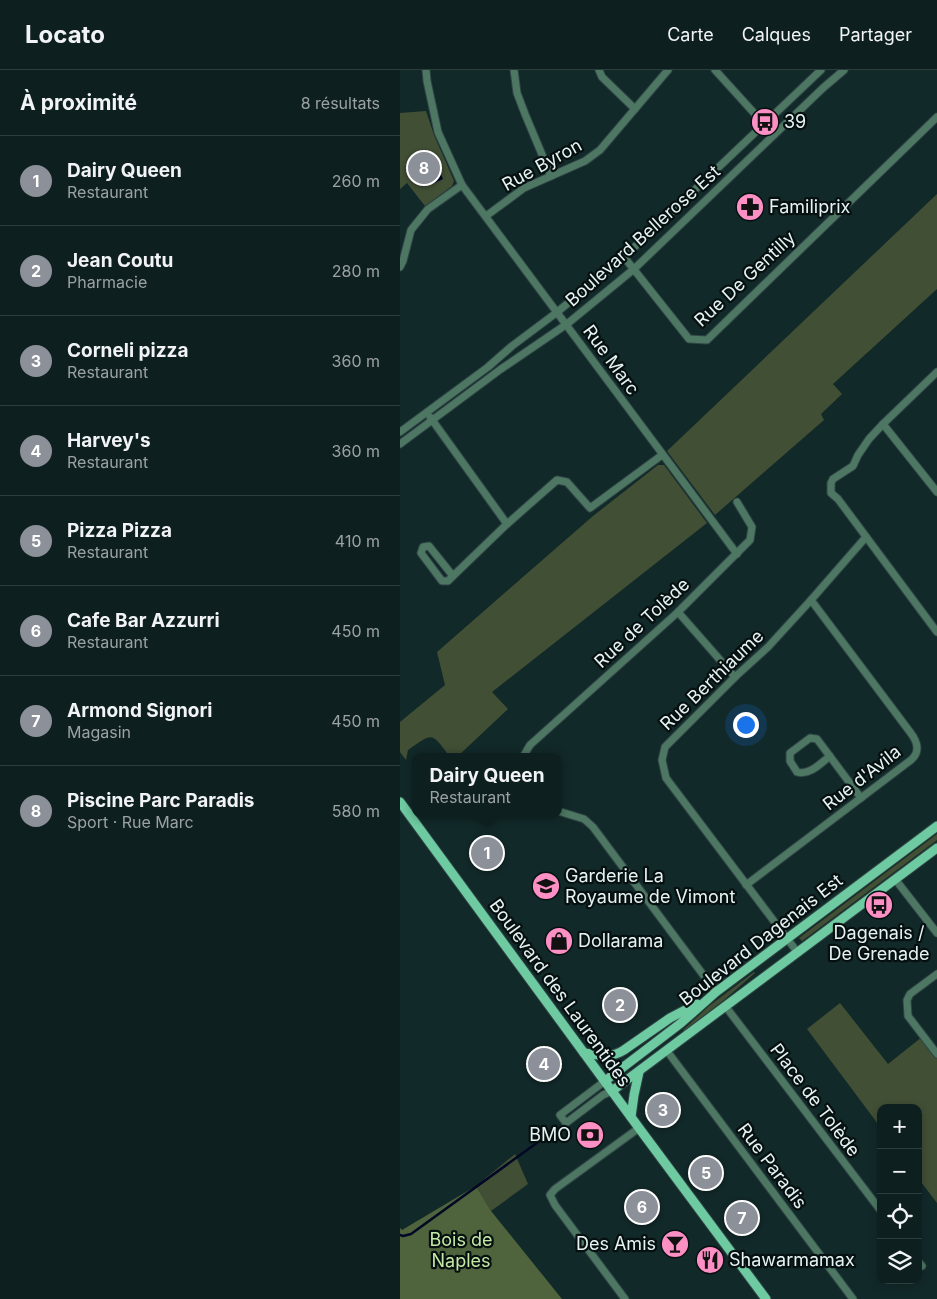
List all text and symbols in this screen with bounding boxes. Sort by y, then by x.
text: Locato [25,20,105,49]
text: Carte [667,24,714,45]
text: Calques [742,24,811,45]
text: Partager [839,24,912,45]
text: À proximité [20,90,137,115]
text: 8 résultats [301,93,380,113]
bus stop icon: 39 [750,107,780,137]
place label: 39 [784,111,806,132]
street label: Rue Byron [498,134,585,195]
pin: 8 [408,149,440,187]
text: Dairy Queen [67,159,182,182]
street label: Boulevard Bellerose Est [561,161,724,310]
text: 1 [33,171,39,191]
text: 260 m [332,171,380,191]
text: Restaurant [67,182,148,202]
pharmacy icon: Familiprix [735,192,765,222]
place label: Familiprix [769,196,851,217]
street label: Rue De Gentilly [690,227,799,331]
text: Jean Coutu [67,249,173,272]
text: 2 [31,261,41,281]
text: 280 m [332,261,380,281]
text: Pharmacie [67,272,147,292]
street label: Rue Marc [579,321,644,399]
text: Corneli pizza [67,339,188,362]
text: 3 [31,351,41,371]
text: 360 m [332,351,380,371]
text: Restaurant [67,362,148,382]
text: Harvey's [67,429,151,452]
text: 4 [31,441,41,461]
text: 360 m [332,441,380,461]
text: Restaurant [67,452,148,472]
text: Pizza Pizza [67,519,172,542]
text: 5 [31,531,41,551]
text: 410 m [335,531,380,551]
text: Restaurant [67,542,148,562]
street label: Rue de Tolède [590,573,693,672]
text: Cafe Bar Azzurri [67,609,220,632]
text: 6 [31,621,41,641]
text: 450 m [331,621,380,641]
street label: Rue Berthiaume [656,625,768,734]
text: Restaurant [67,632,148,652]
text: Armond Signori [67,699,212,722]
text: 7 [31,711,41,731]
text: 450 m [331,711,380,731]
your location [733,712,759,738]
text: Magasin [67,722,131,742]
street label: Rue d'Avila [819,741,905,814]
popup [412,753,562,818]
text: Dairy Queen [430,764,544,787]
text: Restaurant [430,787,511,807]
text: Piscine Parc Paradis [67,789,255,812]
text: 8 [31,801,41,821]
text: 580 m [332,801,380,821]
text: Sport · Rue Marc [67,812,194,832]
pin: 1 [471,834,503,872]
place label: Garderie La Royaume de Vimont [565,865,735,907]
street label: Boulevard Dagenais Est [675,869,846,1010]
school or university icon: Garderie La Royaume de Vimont [531,871,561,901]
bus stop icon: Dagenais / De Grenade [864,890,894,920]
street label: Boulevard des Laurentides [485,895,635,1090]
place label: Dagenais / De Grenade [828,922,930,964]
shop icon: Dollarama [544,926,574,956]
place label: Dollarama [578,930,663,951]
pin: 2 [604,986,636,1024]
street label: Place de Tolède [766,1039,865,1160]
pin: 4 [528,1045,560,1083]
pin: 3 [647,1091,679,1129]
map controls [877,1104,922,1284]
button: + [877,1104,922,1149]
street label: Rue Paradis [734,1119,811,1212]
bank icon: BMO [575,1120,605,1150]
place label: BMO [529,1124,571,1145]
button: − [877,1149,922,1194]
pin: 5 [690,1154,722,1192]
pin: 6 [626,1188,658,1226]
button: locate [877,1194,922,1239]
pin: 7 [726,1199,758,1237]
park label: Bois de Naples [429,1229,493,1271]
bar icon: Des Amis [660,1229,690,1259]
place label: Des Amis [576,1233,656,1254]
button: layers [877,1239,922,1284]
restaurant icon: Shawarmamax [695,1245,725,1275]
place label: Shawarmamax [729,1249,855,1270]

